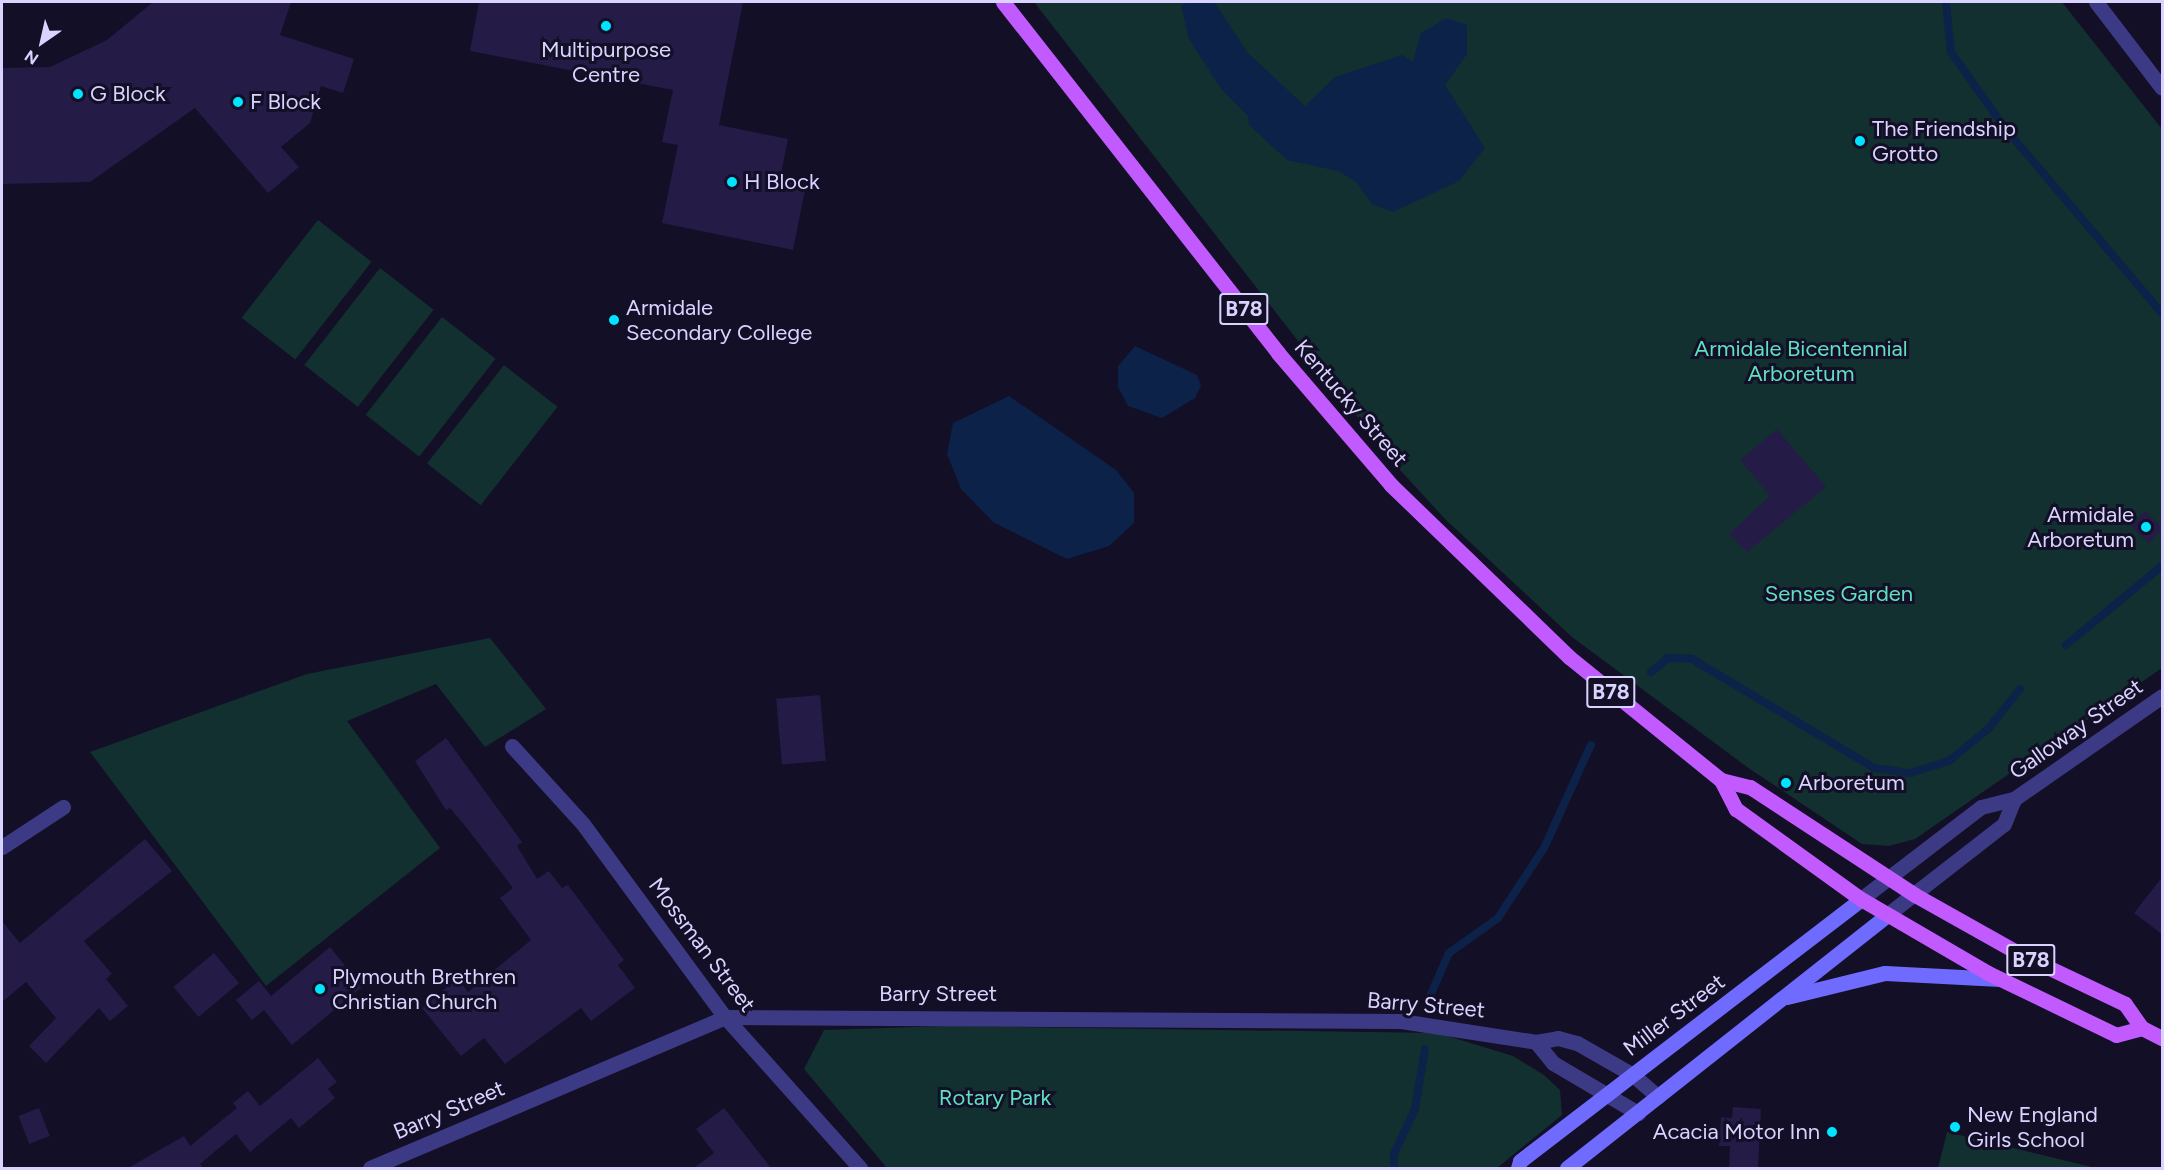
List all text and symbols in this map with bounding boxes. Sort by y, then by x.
north arrow [12,12,72,72]
marker: Multipurpose Centre [599,19,613,33]
place label: Multipurpose Centre [541,36,671,88]
text: N [21,46,42,69]
place label: G Block [90,81,166,107]
marker: G Block [71,87,85,101]
place label: F Block [250,89,321,115]
marker: F Block [231,95,245,109]
place label: The Friendship Grotto [1872,115,2016,166]
marker: The Friendship Grotto [1853,134,1867,148]
place label: H Block [744,169,820,195]
marker: H Block [725,175,739,189]
road number: B78 [1218,291,1270,327]
place label: Armidale Secondary College [626,294,812,346]
marker: Armidale Secondary College [607,313,621,327]
street label: Kentucky Street [1289,334,1413,472]
park label: Armidale Bicentennial Arboretum [1694,335,1908,386]
place label: Armidale Arboretum [2027,501,2134,552]
marker: Armidale Arboretum [2139,520,2153,534]
park label: Senses Garden [1765,581,1913,607]
street label: Galloway Street [2004,673,2148,785]
road number: B78 [1586,674,1636,710]
place label: Arboretum [1798,770,1905,796]
marker: Arboretum [1779,776,1793,790]
street label: Mossman Street [643,873,761,1017]
road number: B78 [2006,942,2056,978]
place label: Plymouth Brethren Christian Church [332,963,516,1014]
street label: Miller Street [1618,968,1730,1062]
street label: Barry Street [879,981,997,1007]
marker: Plymouth Brethren Christian Church [313,982,327,996]
street label: Barry Street [1366,987,1486,1023]
street label: Barry Street [389,1075,509,1145]
park label: Rotary Park [939,1085,1051,1111]
place label: New England Girls School [1967,1101,2098,1152]
place label: Acacia Motor Inn [1653,1119,1820,1145]
marker: New England Girls School [1948,1120,1962,1134]
marker: Acacia Motor Inn [1825,1125,1839,1139]

